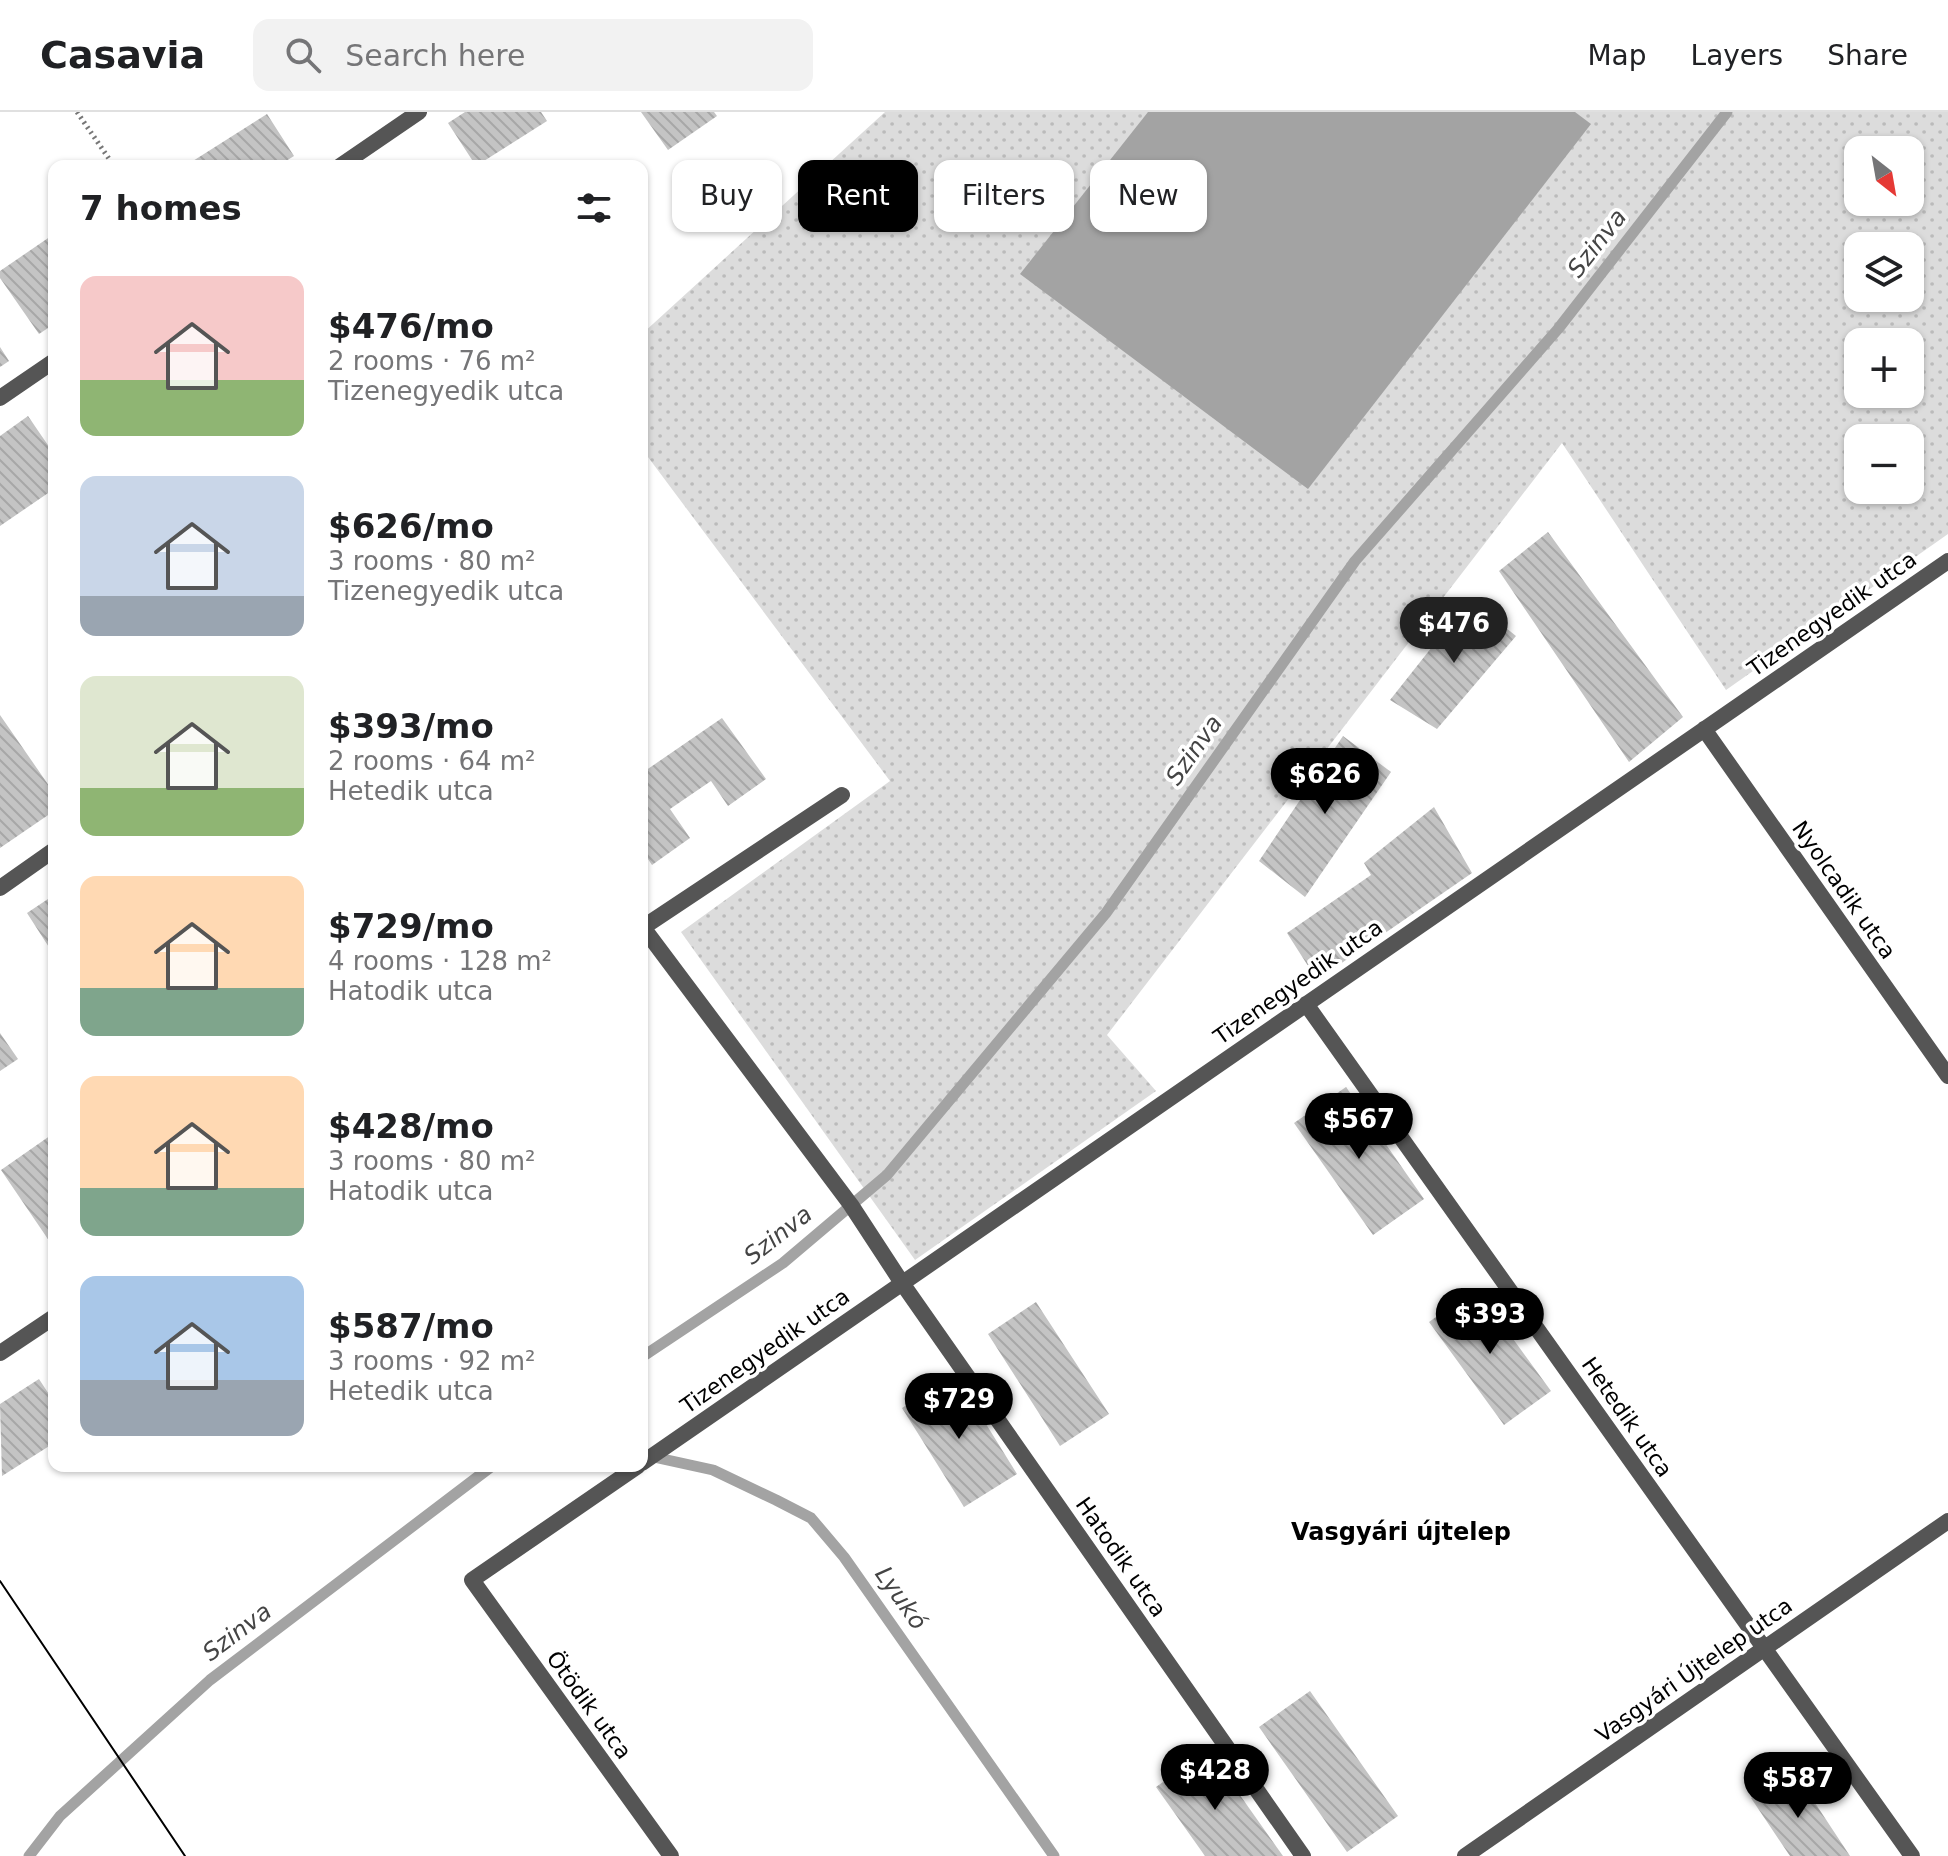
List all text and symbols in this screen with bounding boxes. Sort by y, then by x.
search box [253,19,813,91]
text: Casavia [40,33,205,77]
icon: search [281,33,325,77]
text: Search here [345,38,525,73]
text: Map [1587,39,1647,72]
text: Layers [1691,39,1783,72]
text: Share [1827,39,1908,72]
north arrow [1844,136,1924,216]
map controls [1844,136,1924,504]
chip: Buy [672,160,782,232]
chip: Rent [798,160,918,232]
chip: Filters [934,160,1074,232]
chip: New [1090,160,1207,232]
icon: filters [572,186,616,230]
text: 7 homes [80,188,242,228]
water label: Szinva [1562,203,1632,283]
button: layers [1844,232,1924,312]
text: $476/mo [328,306,494,346]
icon: home [144,308,240,404]
button: + [1844,328,1924,408]
text: 2 rooms · 76 m² [328,346,536,376]
text: Tizenegyedik utca [328,376,564,406]
button: − [1844,424,1924,504]
text: $626/mo [328,506,494,546]
icon: home [144,508,240,604]
text: 3 rooms · 80 m² [328,546,536,576]
street label: Tizenegyedik utca [1742,546,1921,682]
text: Tizenegyedik utca [328,576,564,606]
pin: $476 [1407,597,1501,665]
text: $476 [1418,608,1490,638]
text: $393/mo [328,706,494,746]
icon: home [144,708,240,804]
water label: Szinva [1160,710,1228,790]
text: 2 rooms · 64 m² [328,746,536,776]
pin: $626 [1278,748,1372,816]
text: $626 [1289,759,1361,789]
text: Hetedik utca [328,776,494,806]
street label: Nyolcadik utca [1787,816,1901,964]
text: $729/mo [328,906,494,946]
icon: home [144,908,240,1004]
street label: Tizenegyedik utca [1208,914,1387,1050]
text: 4 rooms · 128 m² [328,946,552,976]
text: Hatodik utca [328,976,494,1006]
pin: $567 [1312,1093,1406,1161]
text: $567 [1323,1104,1395,1134]
text: $428/mo [328,1106,494,1146]
icon: home [144,1108,240,1204]
text: 3 rooms · 80 m² [328,1146,536,1176]
text: Hatodik utca [328,1176,494,1206]
water label: Szinva [738,1200,818,1270]
street label: Tizenegyedik utca [675,1283,854,1419]
pin: $393 [1443,1288,1537,1356]
text: $393 [1454,1299,1526,1329]
text: $587/mo [328,1306,494,1346]
icon: home [144,1308,240,1404]
text: 3 rooms · 92 m² [328,1346,536,1376]
street label: Hetedik utca [1577,1352,1677,1482]
pin: $729 [912,1373,1006,1441]
text: Hetedik utca [328,1376,494,1406]
text: $729 [923,1384,995,1414]
street label: Hatodik utca [1071,1492,1171,1622]
district label: Vasgyári újtelep [1291,1518,1511,1546]
water label: Lyukó [869,1561,933,1635]
street label: Vasgyári Újtelep utca [1591,1593,1797,1747]
water label: Szinva [197,1597,277,1667]
street label: Ötödik utca [541,1646,637,1764]
pin: $428 [1168,1744,1262,1812]
pin: $587 [1751,1752,1845,1820]
text: $428 [1179,1755,1251,1785]
text: $587 [1762,1763,1834,1793]

